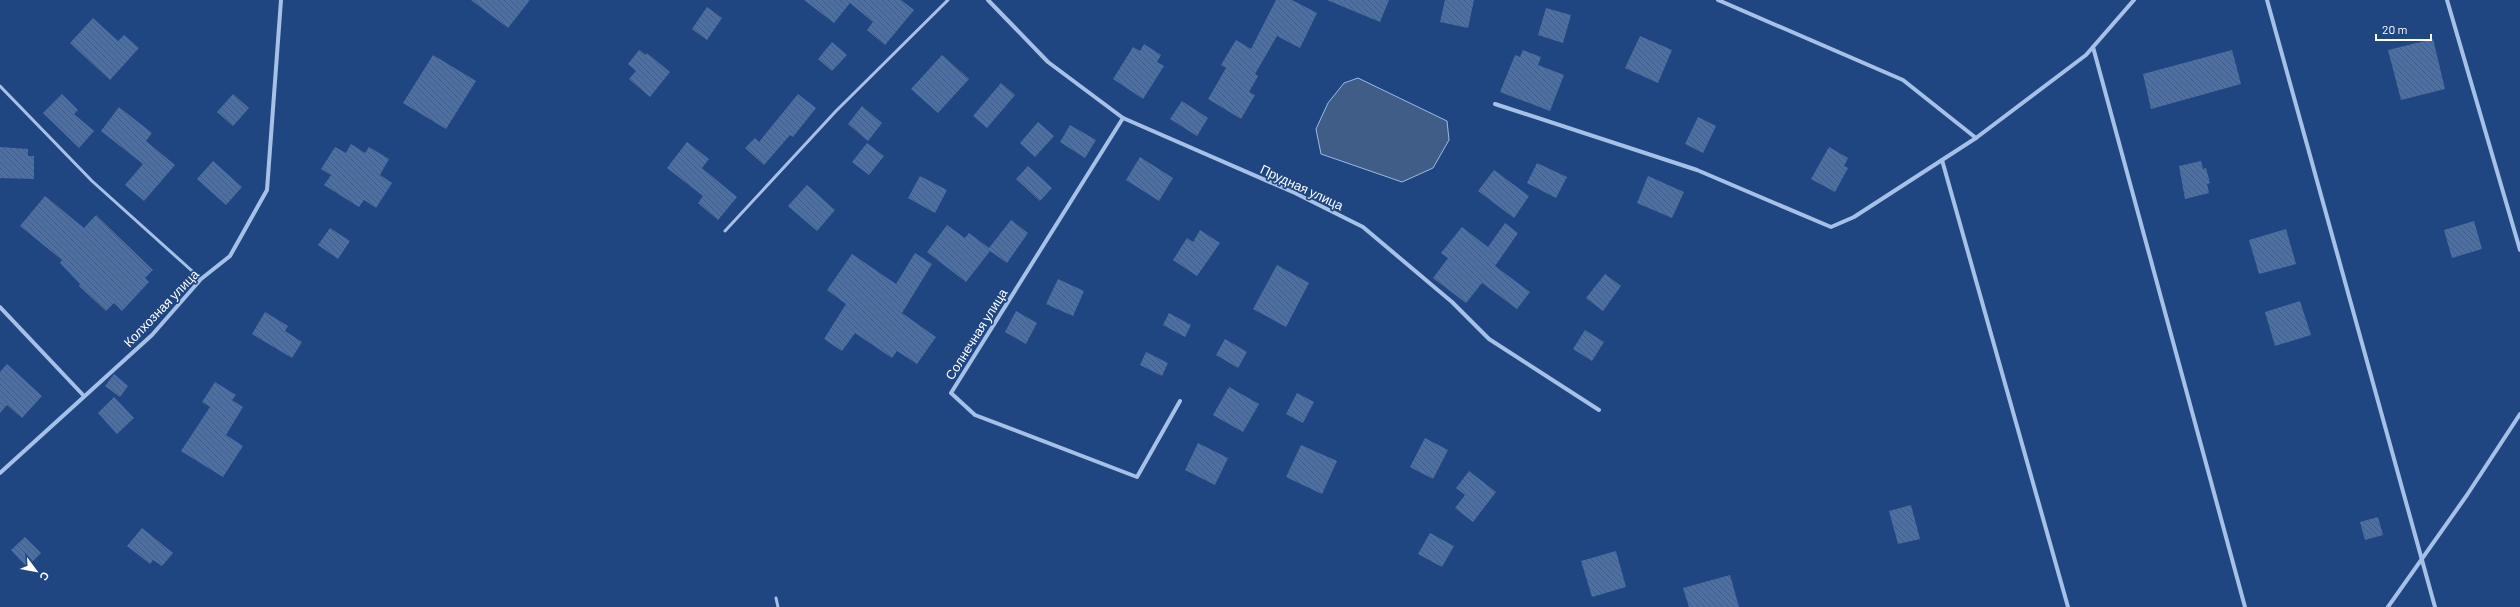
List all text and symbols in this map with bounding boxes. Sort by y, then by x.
scale bar [2376,16,2431,42]
text: 20 m [2382,22,2408,36]
street label: Прудная улица [1258,161,1347,214]
street label: Колхозная улица [120,265,202,350]
street label: Солнечная улица [942,285,1011,383]
north arrow [16,551,56,591]
text: С [37,570,53,583]

